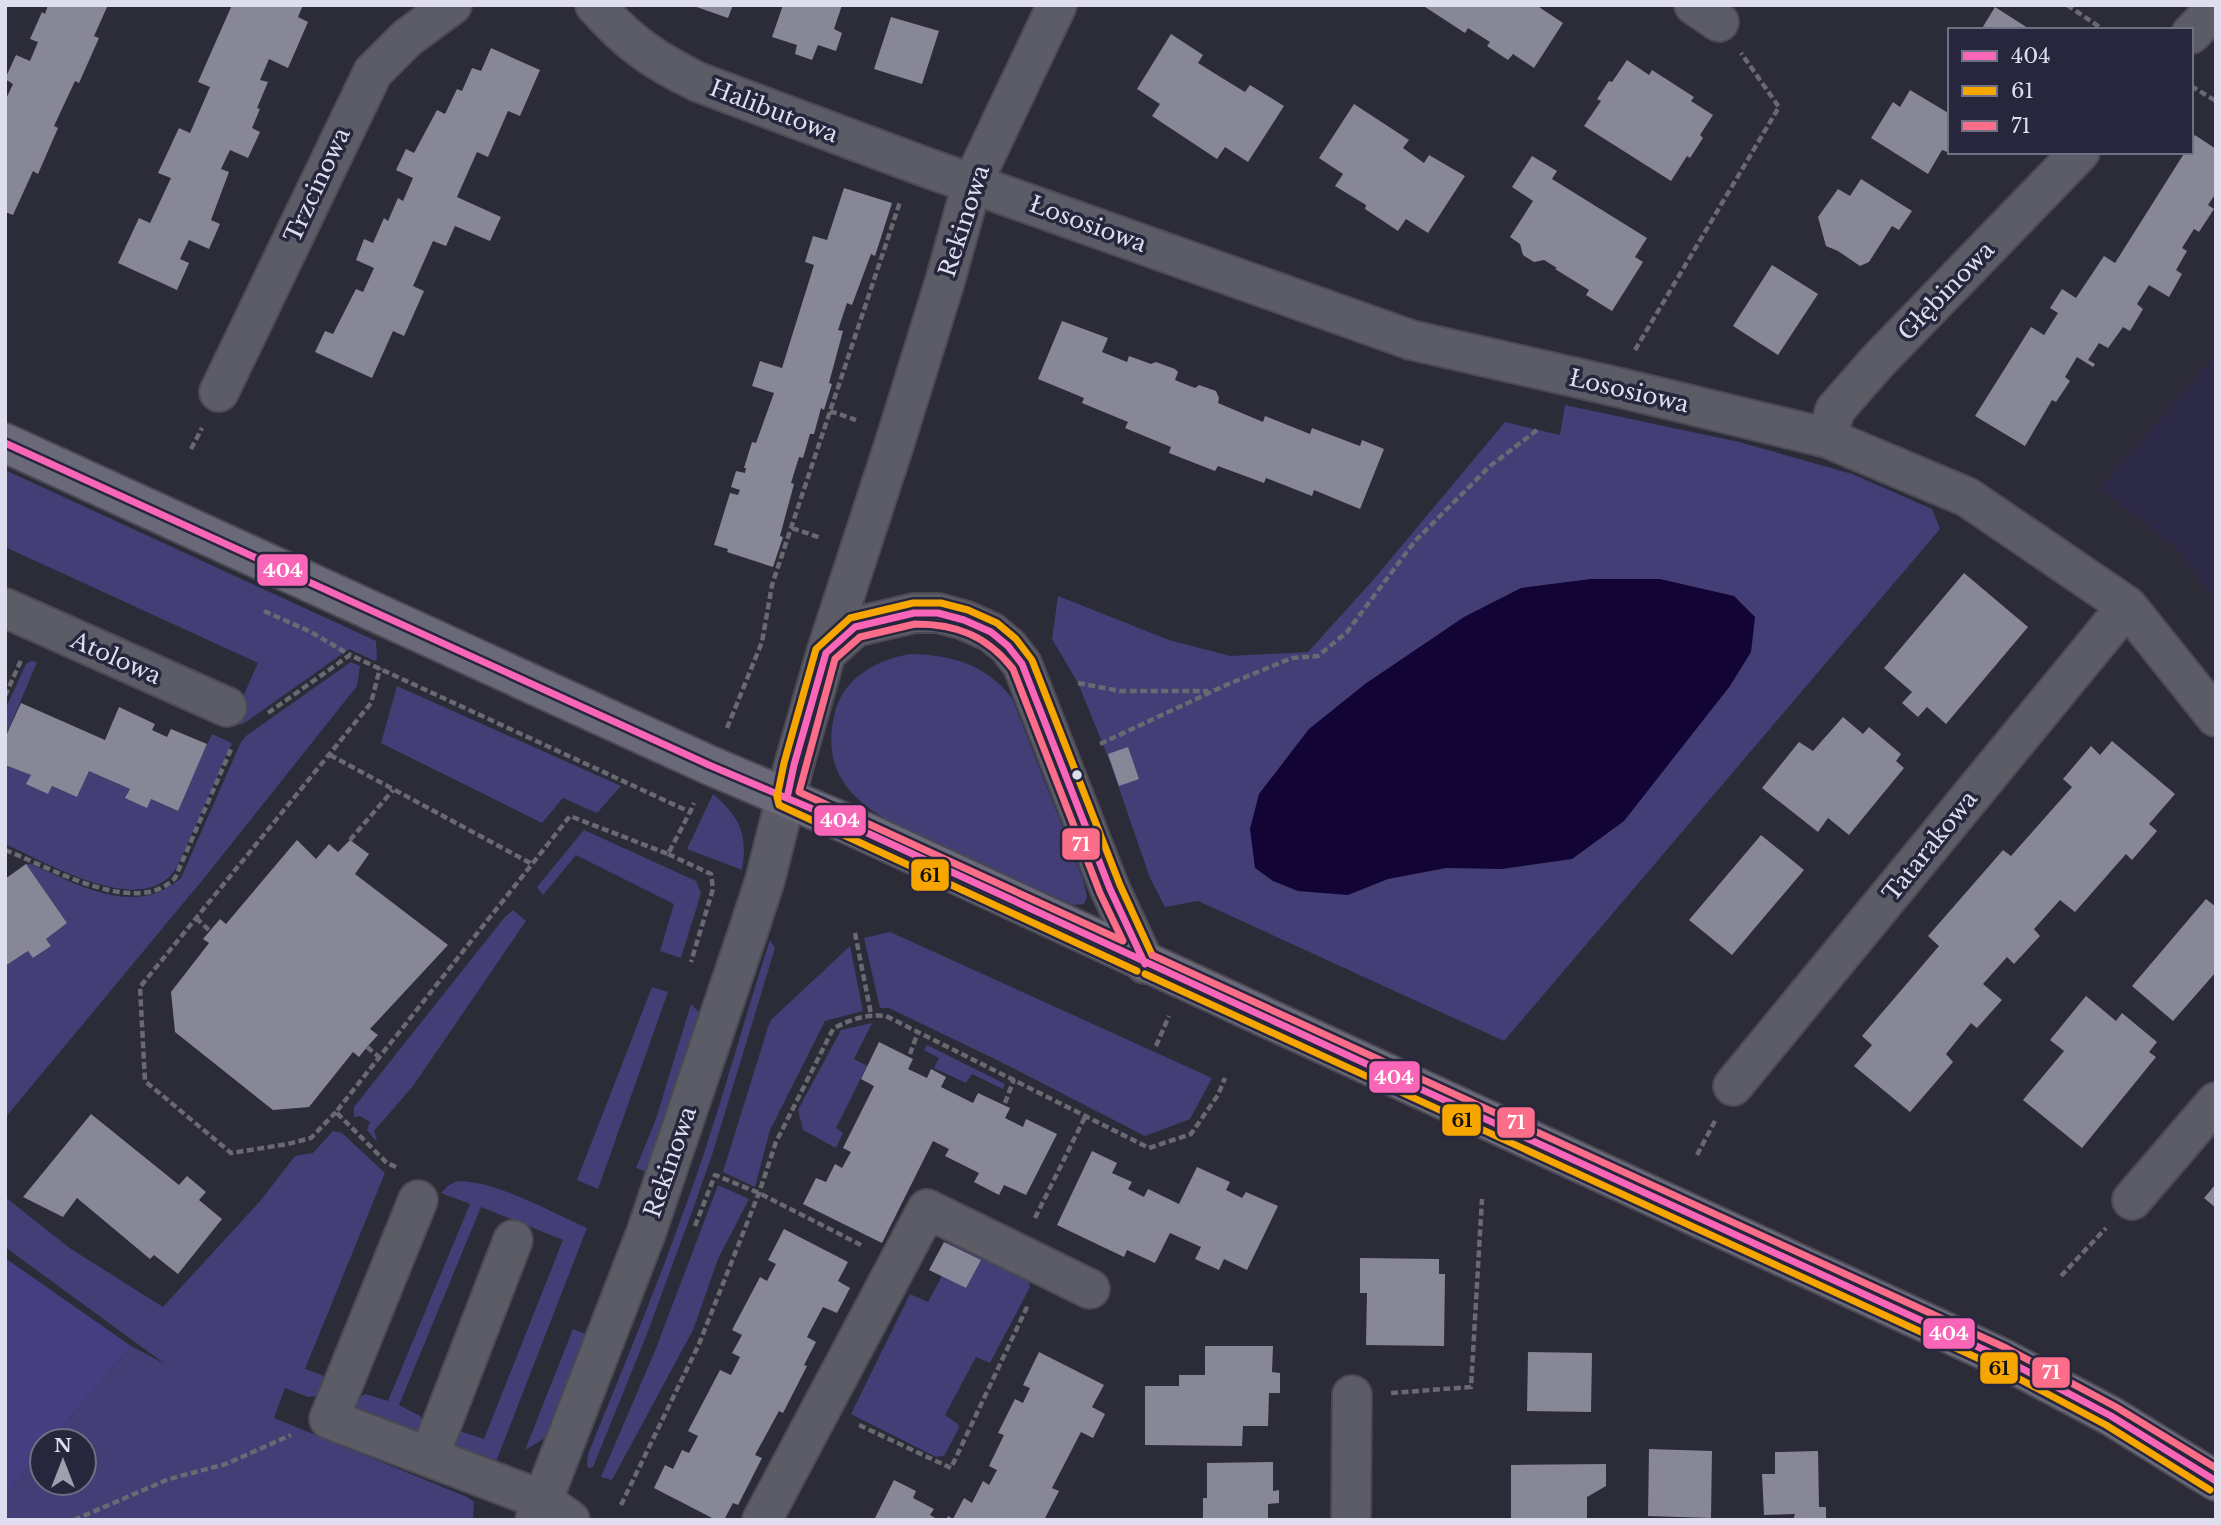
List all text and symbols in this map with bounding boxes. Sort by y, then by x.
legend [1948,28,2193,154]
text: 404 [2011,43,2051,69]
street label: Halibutowa [706,74,842,148]
text: 61 [2011,78,2034,104]
text: 71 [2011,113,2031,139]
street label: Trzcinowa [278,123,356,247]
street label: Rekinowa [933,161,995,280]
street label: Łososiowa [1026,190,1150,258]
street label: Głębinowa [1892,236,2000,346]
street label: Łososiowa [1566,364,1692,418]
line badge: 404 [256,553,309,587]
text: 404 [263,559,303,582]
street label: Atolowa [66,625,166,690]
unlabelled marker [1070,768,1084,782]
street label: Tatarakowa [1877,785,1983,907]
line badge: 404 [813,804,867,837]
text: 404 [820,809,860,832]
line badge: 71 [1061,827,1101,861]
text: 71 [1072,833,1090,856]
line badge: 61 [910,858,950,892]
text: 61 [919,864,941,887]
line badge: 404 [1368,1060,1421,1094]
text: 404 [1374,1066,1414,1089]
street label: Rekinowa [638,1103,702,1221]
line badge: 61 [1441,1103,1482,1137]
line badge: 71 [1496,1106,1536,1139]
text: 61 [1451,1109,1473,1132]
text: 71 [1507,1111,1525,1134]
line badge: 404 [1922,1317,1976,1350]
text: 404 [1929,1322,1969,1345]
line badge: 61 [1979,1351,2019,1385]
line badge: 71 [2031,1356,2071,1389]
text: 61 [1988,1357,2010,1380]
text: 71 [2042,1361,2060,1384]
north arrow [28,1427,98,1497]
text: N [54,1434,72,1457]

